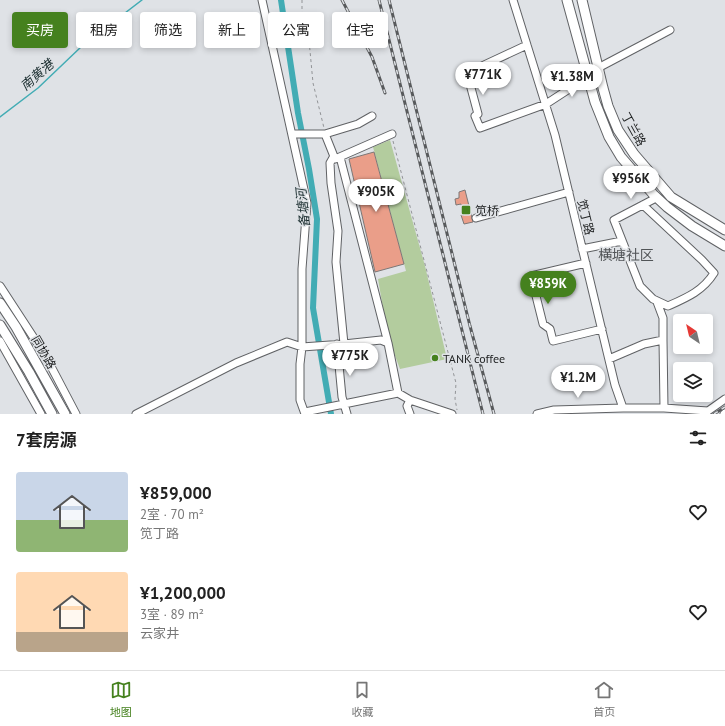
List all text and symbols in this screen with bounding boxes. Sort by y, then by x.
chip: 买房 [12,12,68,48]
chip: 租房 [76,12,132,48]
chip: 筛选 [140,12,196,48]
chip: 新上 [204,12,260,48]
chip: 公寓 [268,12,324,48]
chip: 住宅 [332,12,388,48]
water label: 南黄港 [17,54,59,94]
pin: ¥771K [455,62,511,96]
pin: ¥1.38M [539,64,605,98]
text: ¥771K [464,66,502,83]
text: ¥1.38M [550,68,594,85]
street label: 丁兰路 [619,110,649,148]
pin: ¥956K [603,166,659,200]
text: ¥956K [612,170,650,187]
pin: ¥905K [348,179,404,213]
text: ¥905K [357,183,395,200]
water label: 备塘河 [292,185,313,228]
street label: 笕丁路 [574,198,598,236]
place label: 笕桥 [475,203,499,218]
marker: 笕桥 [460,204,472,216]
district label: 横塘社区 [598,246,654,264]
pin: ¥859K [520,271,576,305]
text: ¥859K [529,275,567,292]
north arrow [673,314,713,354]
map controls [673,314,713,402]
street label: 同协路 [29,333,59,371]
pin: ¥775K [322,343,378,377]
text: ¥775K [331,347,369,364]
place label: TANK coffee [443,351,505,366]
marker: TANK coffee [430,353,440,363]
button: layers [673,362,713,402]
pin: ¥1.2M [550,365,606,399]
text: ¥1.2M [560,369,596,386]
icon: filters [687,427,709,449]
text: 7套房源 [16,429,77,451]
text: ¥859,000 [140,482,212,504]
icon: home [48,488,96,536]
icon: heart [687,501,709,523]
text: 2室 · 70 m² [140,506,204,523]
text: 笕丁路 [140,525,179,542]
text: ¥1,200,000 [140,582,226,604]
icon: home [48,588,96,636]
icon: heart [687,601,709,623]
text: 3室 · 89 m² [140,606,204,623]
text: 云家井 [140,625,179,642]
tab: 地图 [110,679,132,719]
tab: 收藏 [351,679,373,719]
tab: 首页 [593,679,615,719]

